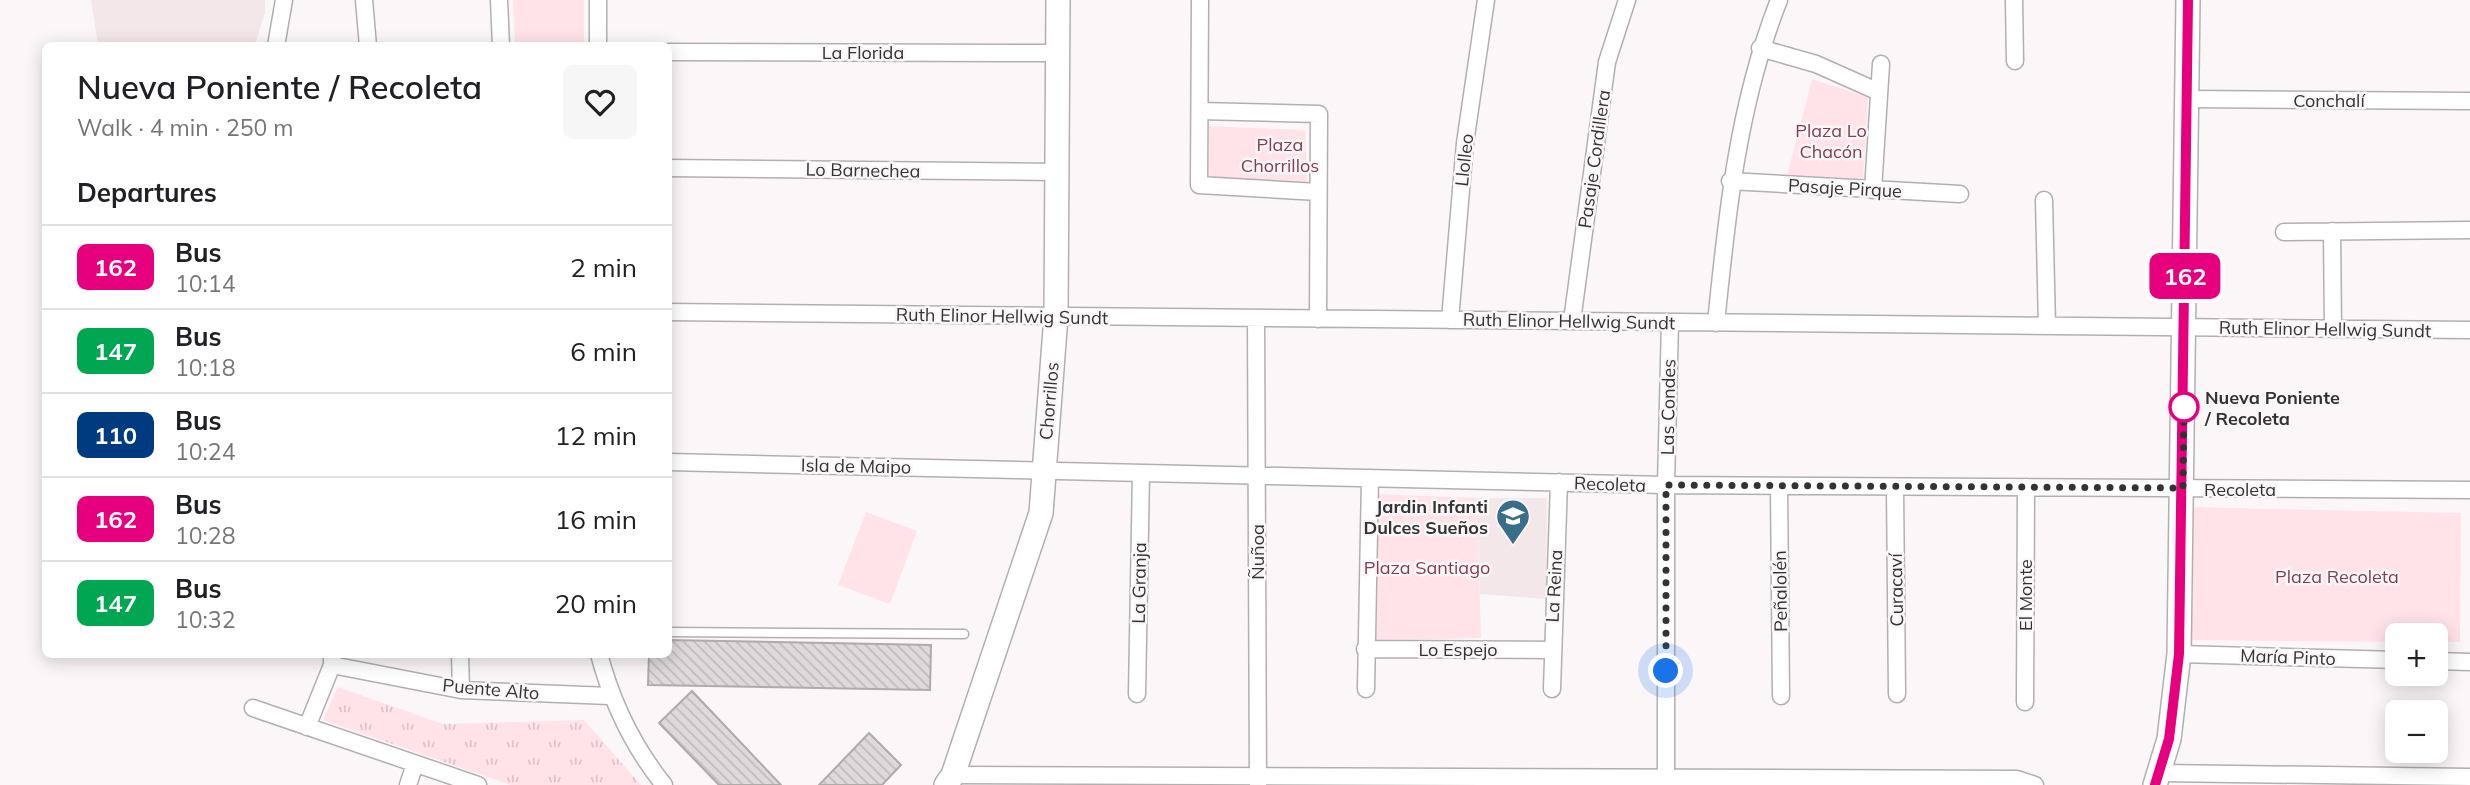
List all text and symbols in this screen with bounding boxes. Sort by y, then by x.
street label: La Florida [822,41,904,64]
button: heart [563,65,637,139]
text: Nueva Poniente / Recoleta [77,66,482,107]
street label: Pasaje Cordillera [1573,88,1615,230]
street label: Conchalí [2293,89,2366,112]
text: Walk · 4 min · 250 m [77,113,294,142]
park label: Plaza Lo Chacón [1795,119,1867,163]
street label: Llolleo [1450,132,1478,188]
park label: Plaza Chorrillos [1241,133,1319,177]
street label: Lo Barnechea [805,158,921,182]
street label: Pasaje Pirque [1787,174,1903,202]
text: Departures [77,176,217,209]
text: Bus [175,236,221,269]
text: 2 min [570,251,637,284]
text: 162 [94,252,137,282]
line badge: 162 [2145,253,2225,299]
text: 162 [2163,261,2207,291]
text: 10:14 [175,269,235,298]
street label: Ruth Elinor Hellwig Sundt [896,303,1108,329]
street label: Ruth Elinor Hellwig Sundt [1463,308,1675,334]
street label: Ruth Elinor Hellwig Sundt [2219,316,2431,342]
text: Bus [175,320,221,353]
text: 6 min [570,335,637,368]
text: 147 [94,336,137,366]
text: 10:18 [175,353,235,382]
street label: Las Condes [1656,359,1680,455]
street label: Chorrillos [1034,361,1064,441]
place label: Nueva Poniente / Recoleta [2204,386,2340,430]
marker: Nueva Poniente / Recoleta [2169,392,2199,422]
text: Bus [175,404,221,437]
text: 12 min [555,419,637,452]
text: 110 [94,420,137,450]
text: 10:24 [175,437,235,466]
street label: Isla de Maipo [801,454,911,478]
street label: Recoleta [1574,471,1646,497]
street label: Recoleta [2204,478,2276,501]
text: Bus [175,488,221,521]
place label: Jardin Infanti Dulces Sueños [1363,495,1488,539]
school or university icon: Jardin Infanti Dulces Sueños [1494,497,1532,546]
text: 16 min [555,503,637,536]
text: 162 [94,504,137,534]
text: 10:28 [175,521,235,550]
street label: Ñuñoa [1246,524,1269,580]
street label: La Granja [1127,542,1151,624]
street label: La Reina [1541,549,1567,623]
street label: Peñalolén [1768,550,1792,632]
street label: Curacaví [1884,552,1908,627]
park label: Plaza Santiago [1364,556,1490,579]
street label: El Monte [2014,559,2037,631]
park label: Plaza Recoleta [2275,565,2399,588]
text: Bus [175,572,221,605]
text: 20 min [555,587,637,620]
text: 147 [94,588,137,618]
text: 10:32 [175,605,235,634]
map controls [2385,623,2448,763]
button: + [2385,623,2448,686]
street label: Lo Espejo [1418,638,1498,661]
street label: María Pinto [2240,644,2336,670]
your location [1648,653,1683,688]
street label: Puente Alto [442,673,540,705]
button: − [2385,700,2448,763]

